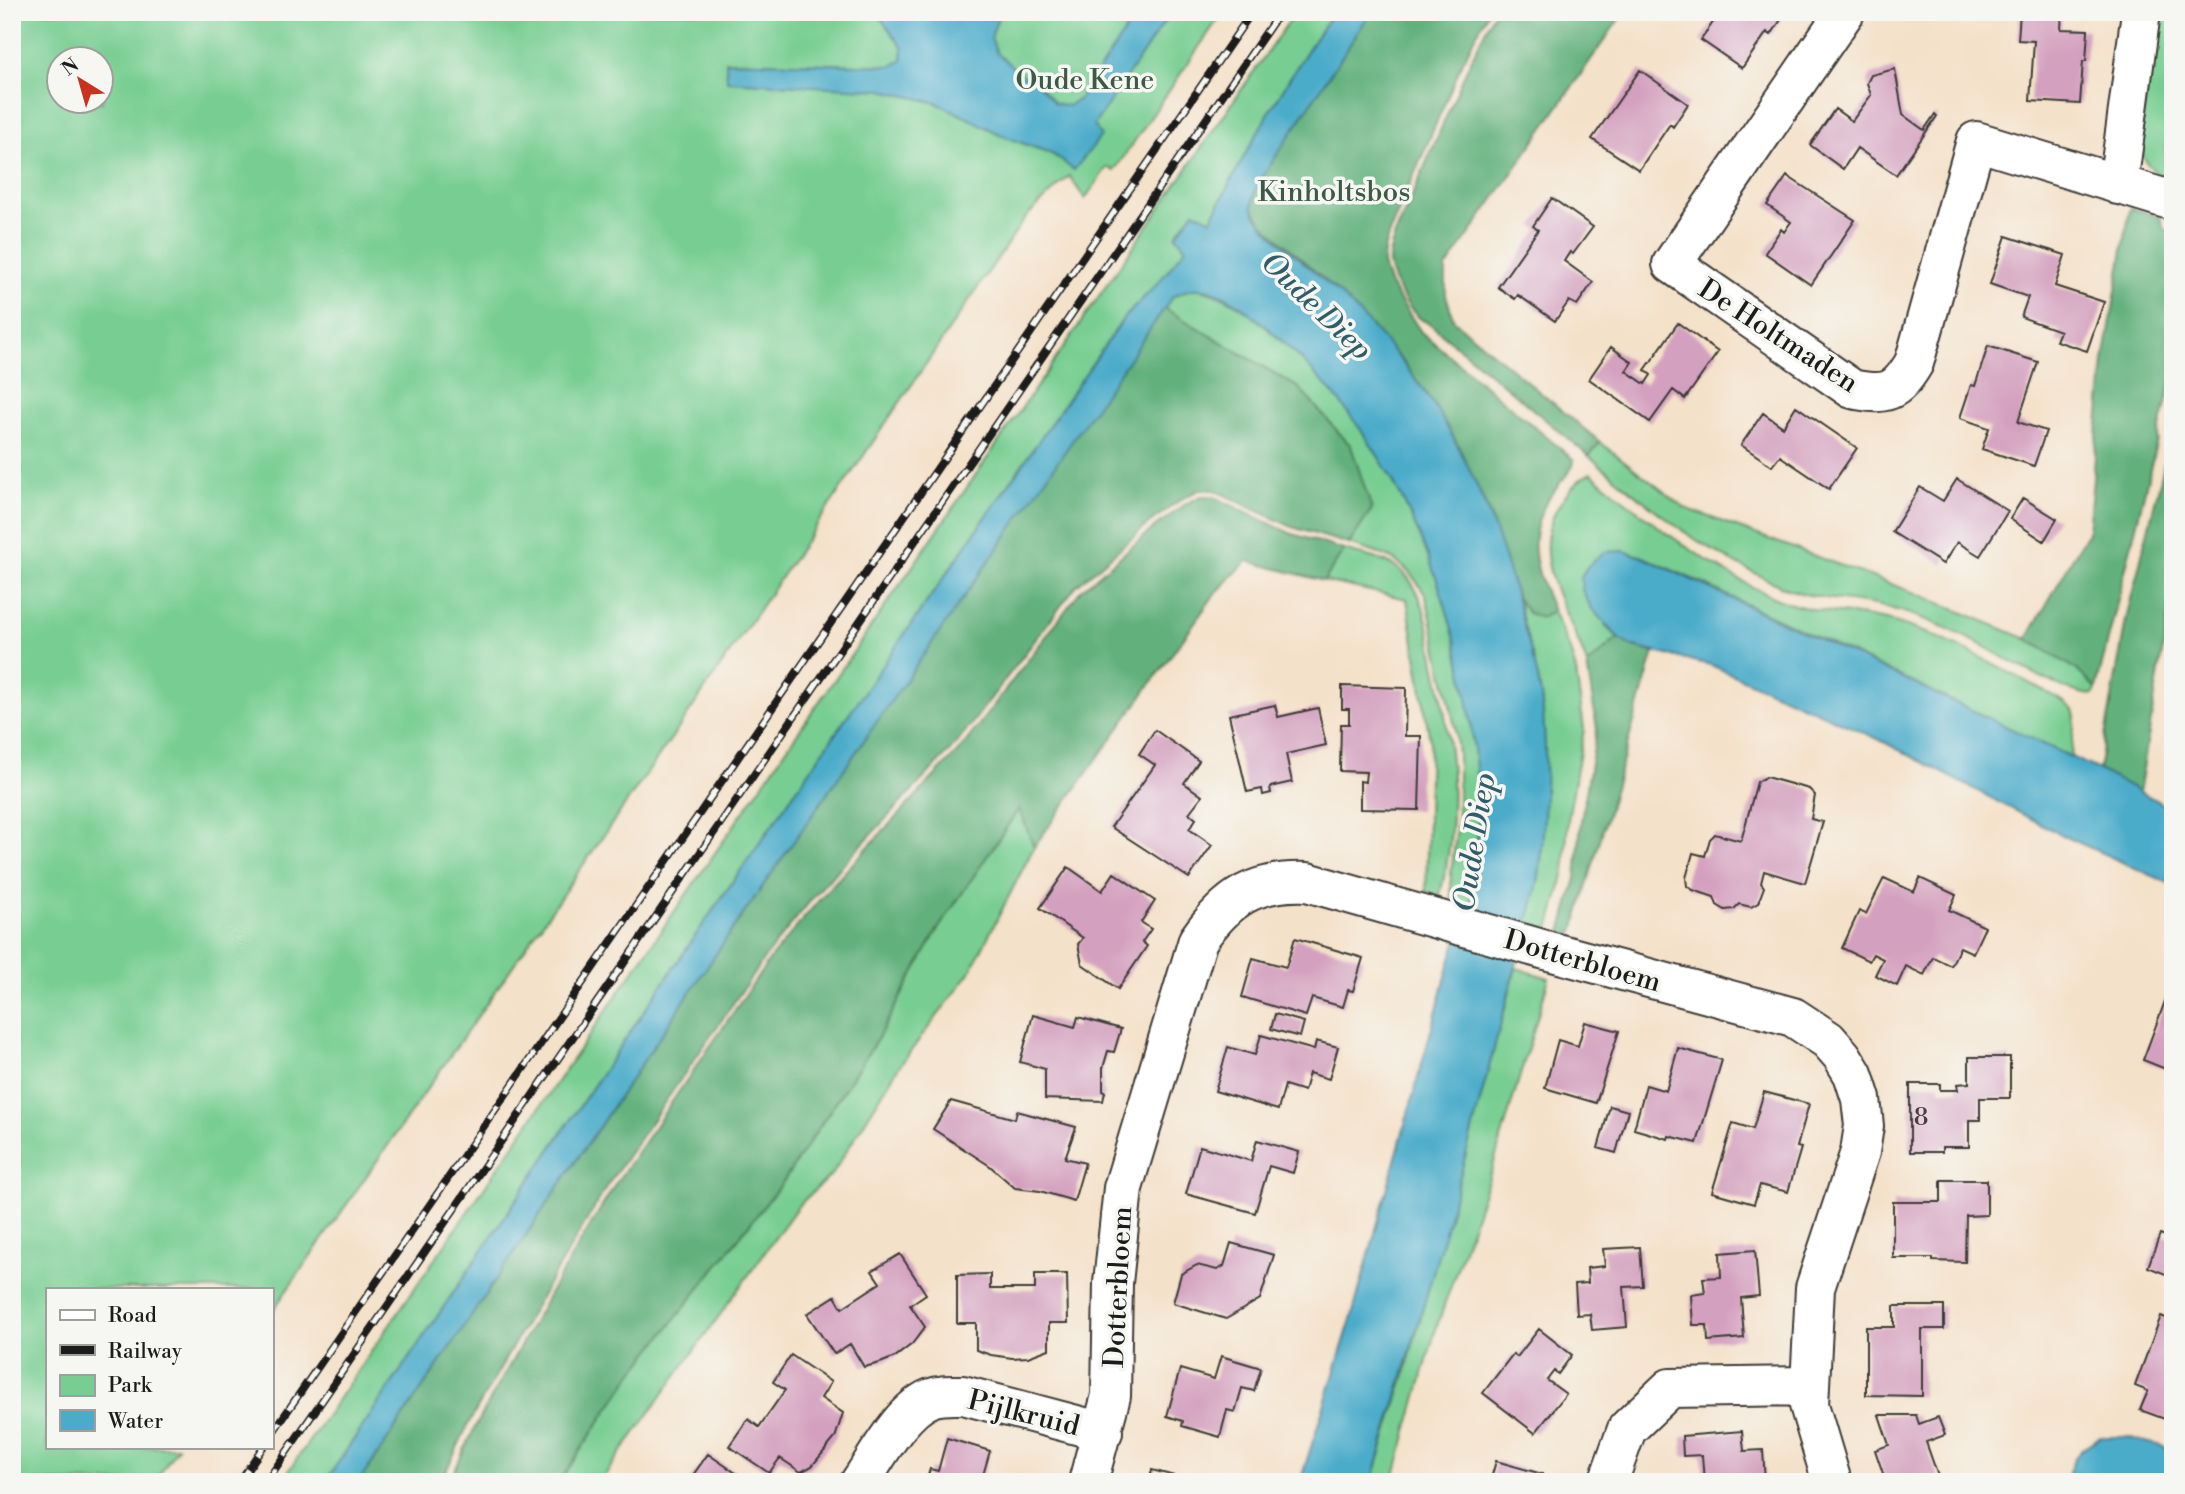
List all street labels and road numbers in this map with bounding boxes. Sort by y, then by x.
street label: De Holtmaden [1692,272,1865,401]
street label: Dotterbloem [1500,922,1665,1001]
street label: Dotterbloem [1097,1205,1140,1369]
street label: Pijlkruid [964,1383,1083,1444]

